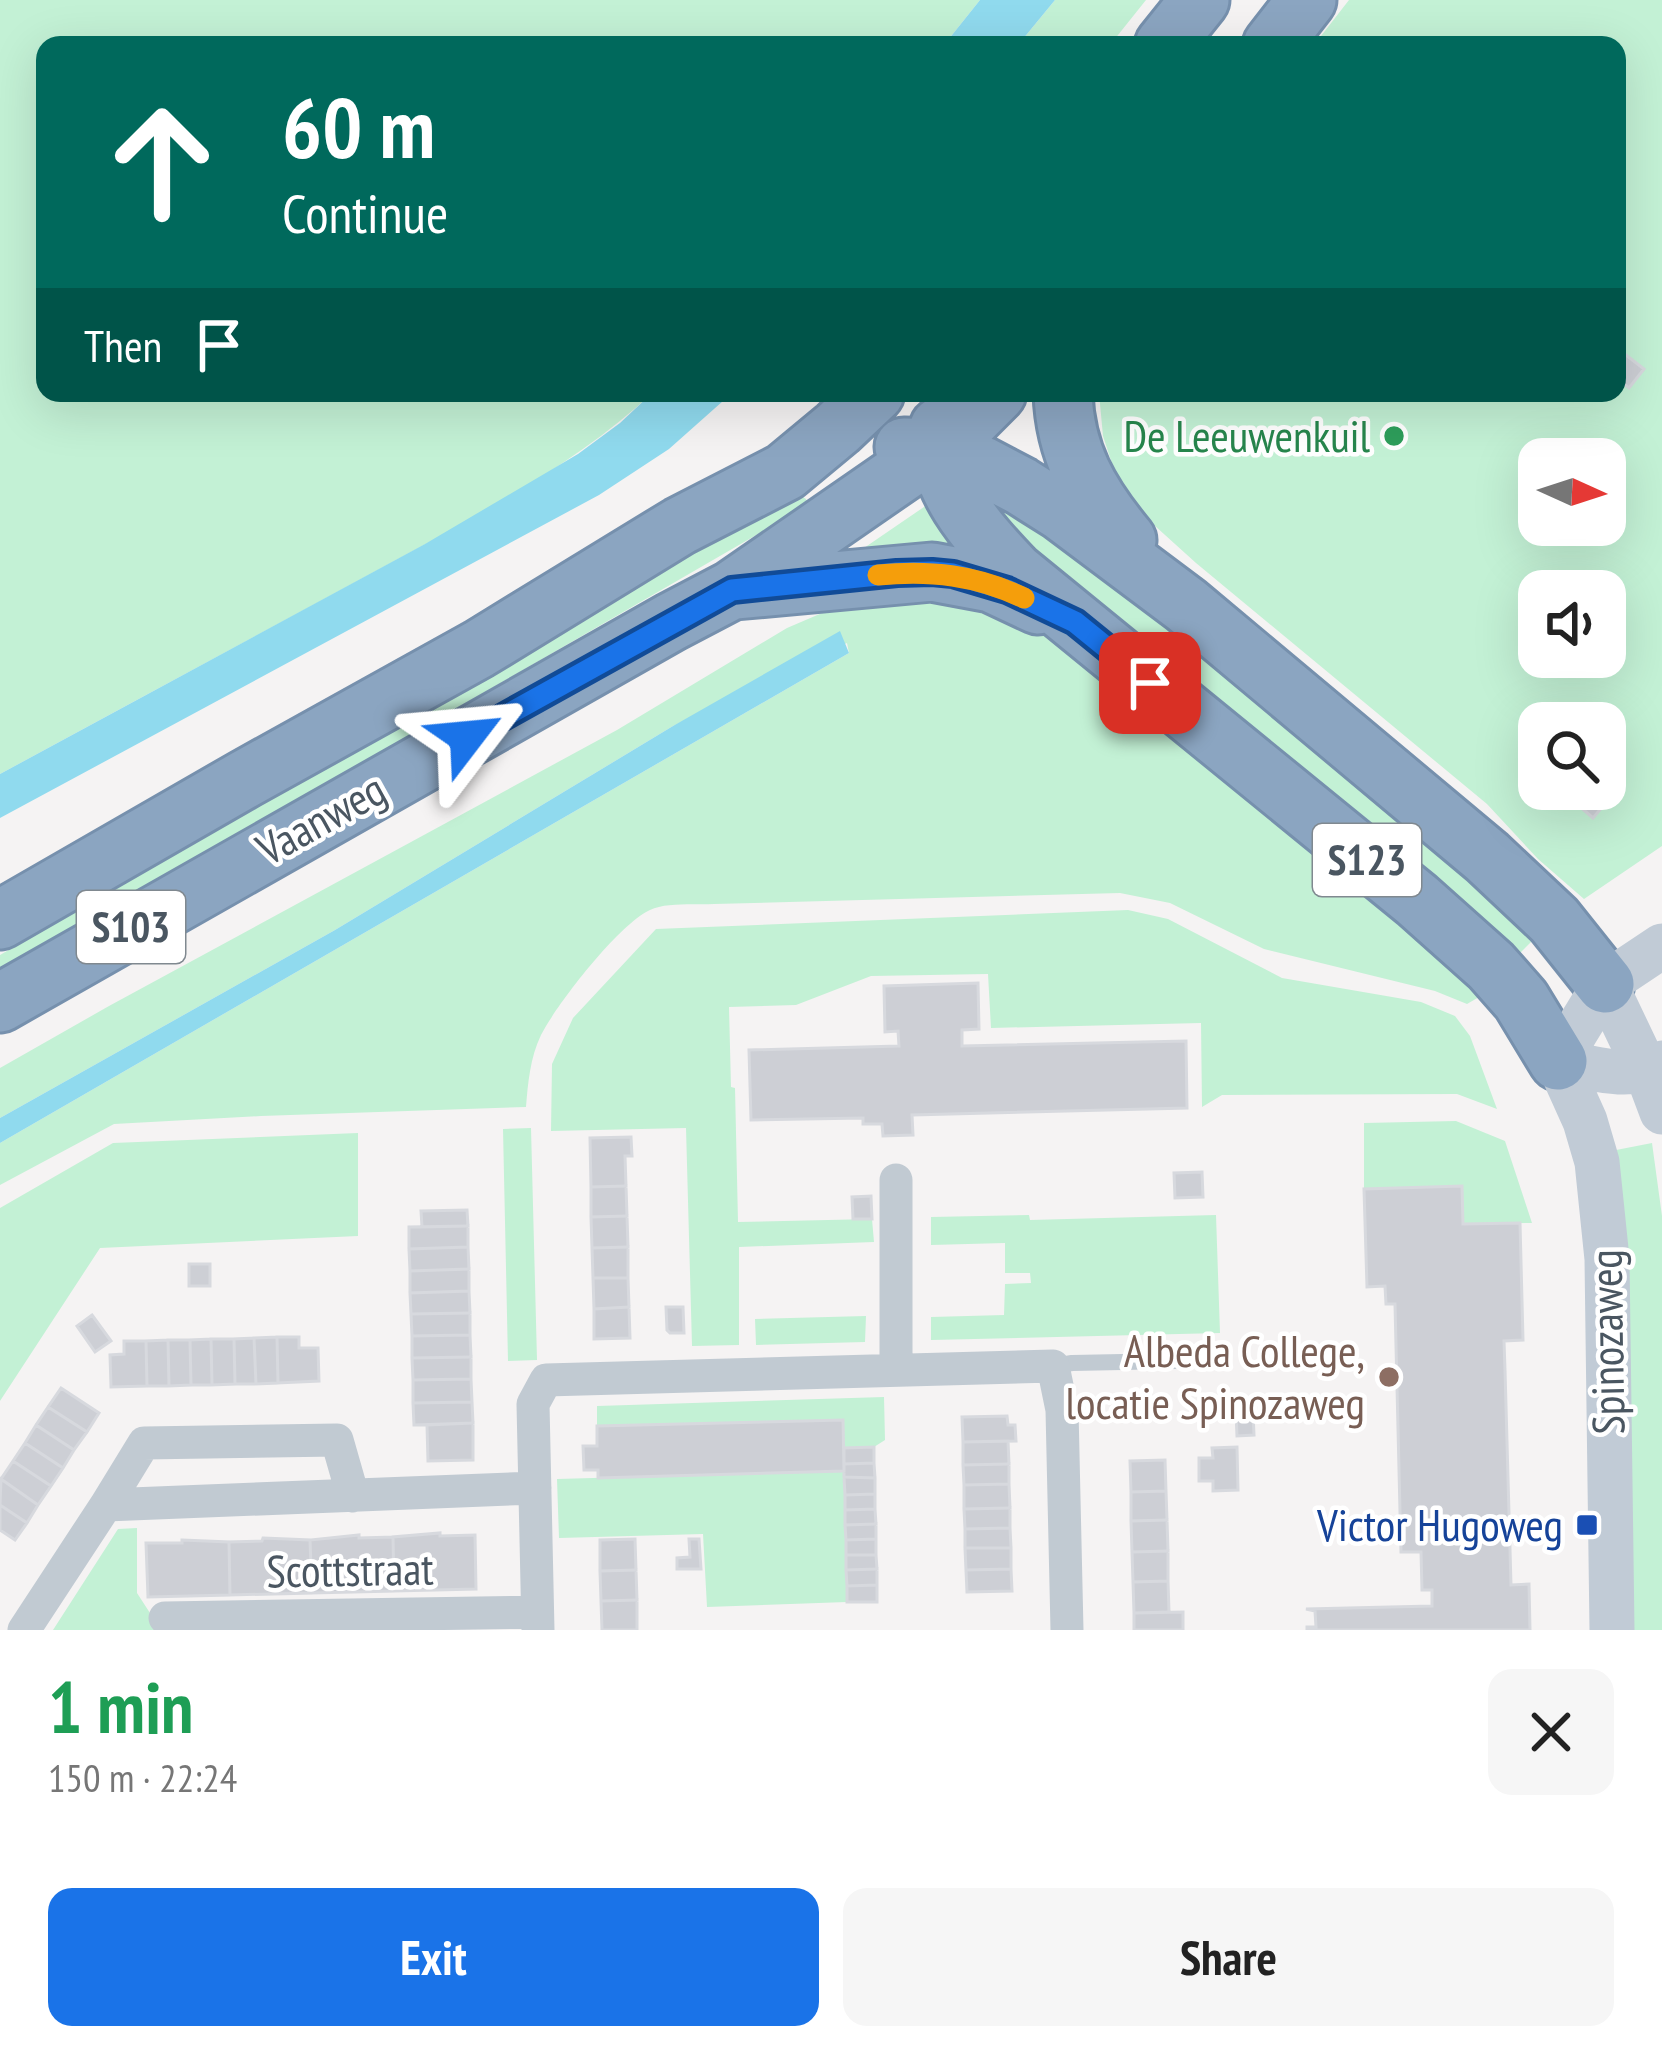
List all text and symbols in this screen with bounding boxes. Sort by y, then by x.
text: 60 m [282,72,435,181]
icon: ahead [84,84,240,240]
text: Continue [282,178,448,248]
icon: arrive [186,312,252,378]
text: Then [84,316,162,374]
place label: De Leeuwenkuil [1123,406,1371,464]
marker: De Leeuwenkuil [1381,423,1407,449]
north arrow [1518,438,1626,546]
map controls [1518,438,1626,810]
button: sound [1518,570,1626,678]
pin [1099,632,1201,734]
icon: arrive [1117,650,1183,716]
position arrow [404,674,530,800]
button: search [1518,702,1626,810]
street label: Vaanweg [245,759,395,878]
road number: S123 [1313,824,1421,896]
road number: S103 [77,891,185,963]
street label: Spinozaweg [1575,1249,1637,1435]
place label: Albeda College, locatie Spinozaweg [1066,1321,1365,1431]
marker: Albeda College, locatie Spinozaweg [1376,1364,1402,1390]
place label: Victor Hugoweg [1316,1495,1563,1553]
marker: Victor Hugoweg [1574,1512,1600,1538]
street label: Scottstraat [266,1539,435,1599]
text: 1 min [48,1660,193,1753]
button: close [1488,1669,1614,1795]
text: 150 m · 22:24 [48,1752,237,1803]
button: Exit [48,1888,819,2026]
button: Share [843,1888,1614,2026]

